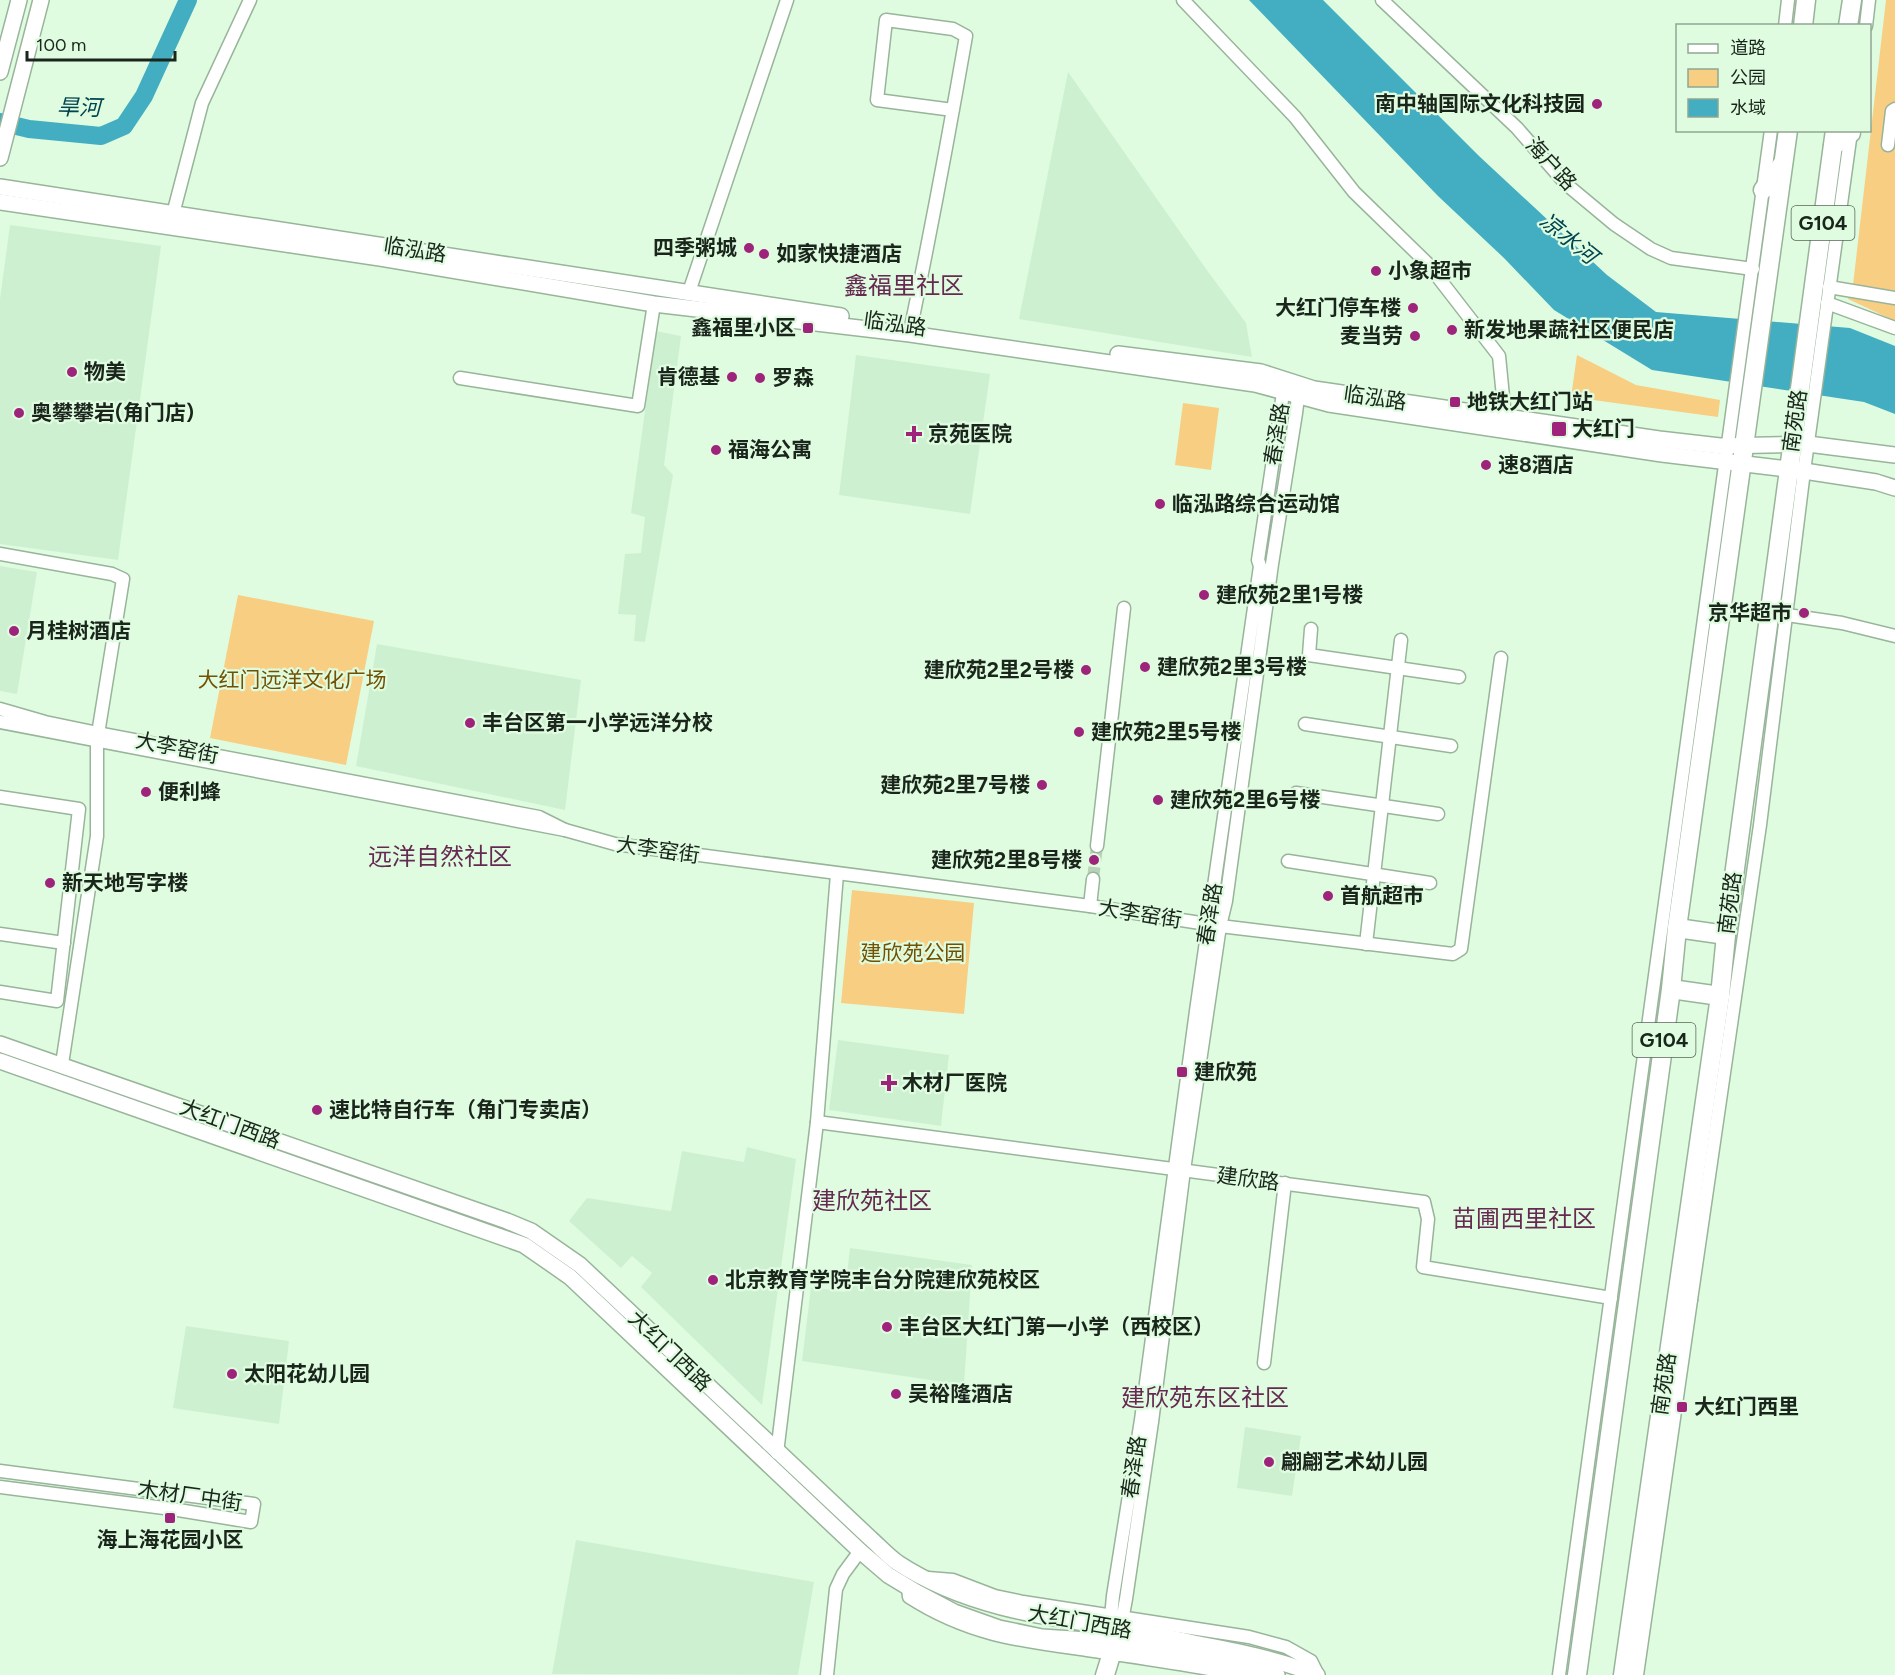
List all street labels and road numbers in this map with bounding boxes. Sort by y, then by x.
street label: 海户路 [1521,132,1582,195]
road number: G104 [1792,206,1854,240]
street label: 临泓路 [382,232,448,267]
street label: 临泓路 [862,307,928,340]
street label: 临泓路 [1342,381,1408,414]
street label: 南苑路 [1778,388,1811,454]
street label: 春泽路 [1259,401,1294,467]
street label: 大李窑街 [133,727,221,768]
street label: 大李窑街 [615,831,701,868]
street label: 南苑路 [1713,870,1746,936]
street label: 春泽路 [1192,881,1227,947]
street label: 大李窑街 [1097,895,1184,932]
road number: G104 [1632,1023,1696,1057]
street label: 大红门西路 [177,1094,284,1153]
street label: 建欣路 [1215,1162,1281,1195]
street label: 大红门西路 [624,1305,717,1396]
street label: 南苑路 [1647,1351,1680,1417]
street label: 春泽路 [1117,1434,1150,1500]
street label: 木材厂中街 [136,1476,244,1515]
street label: 大红门西路 [1026,1600,1134,1643]

